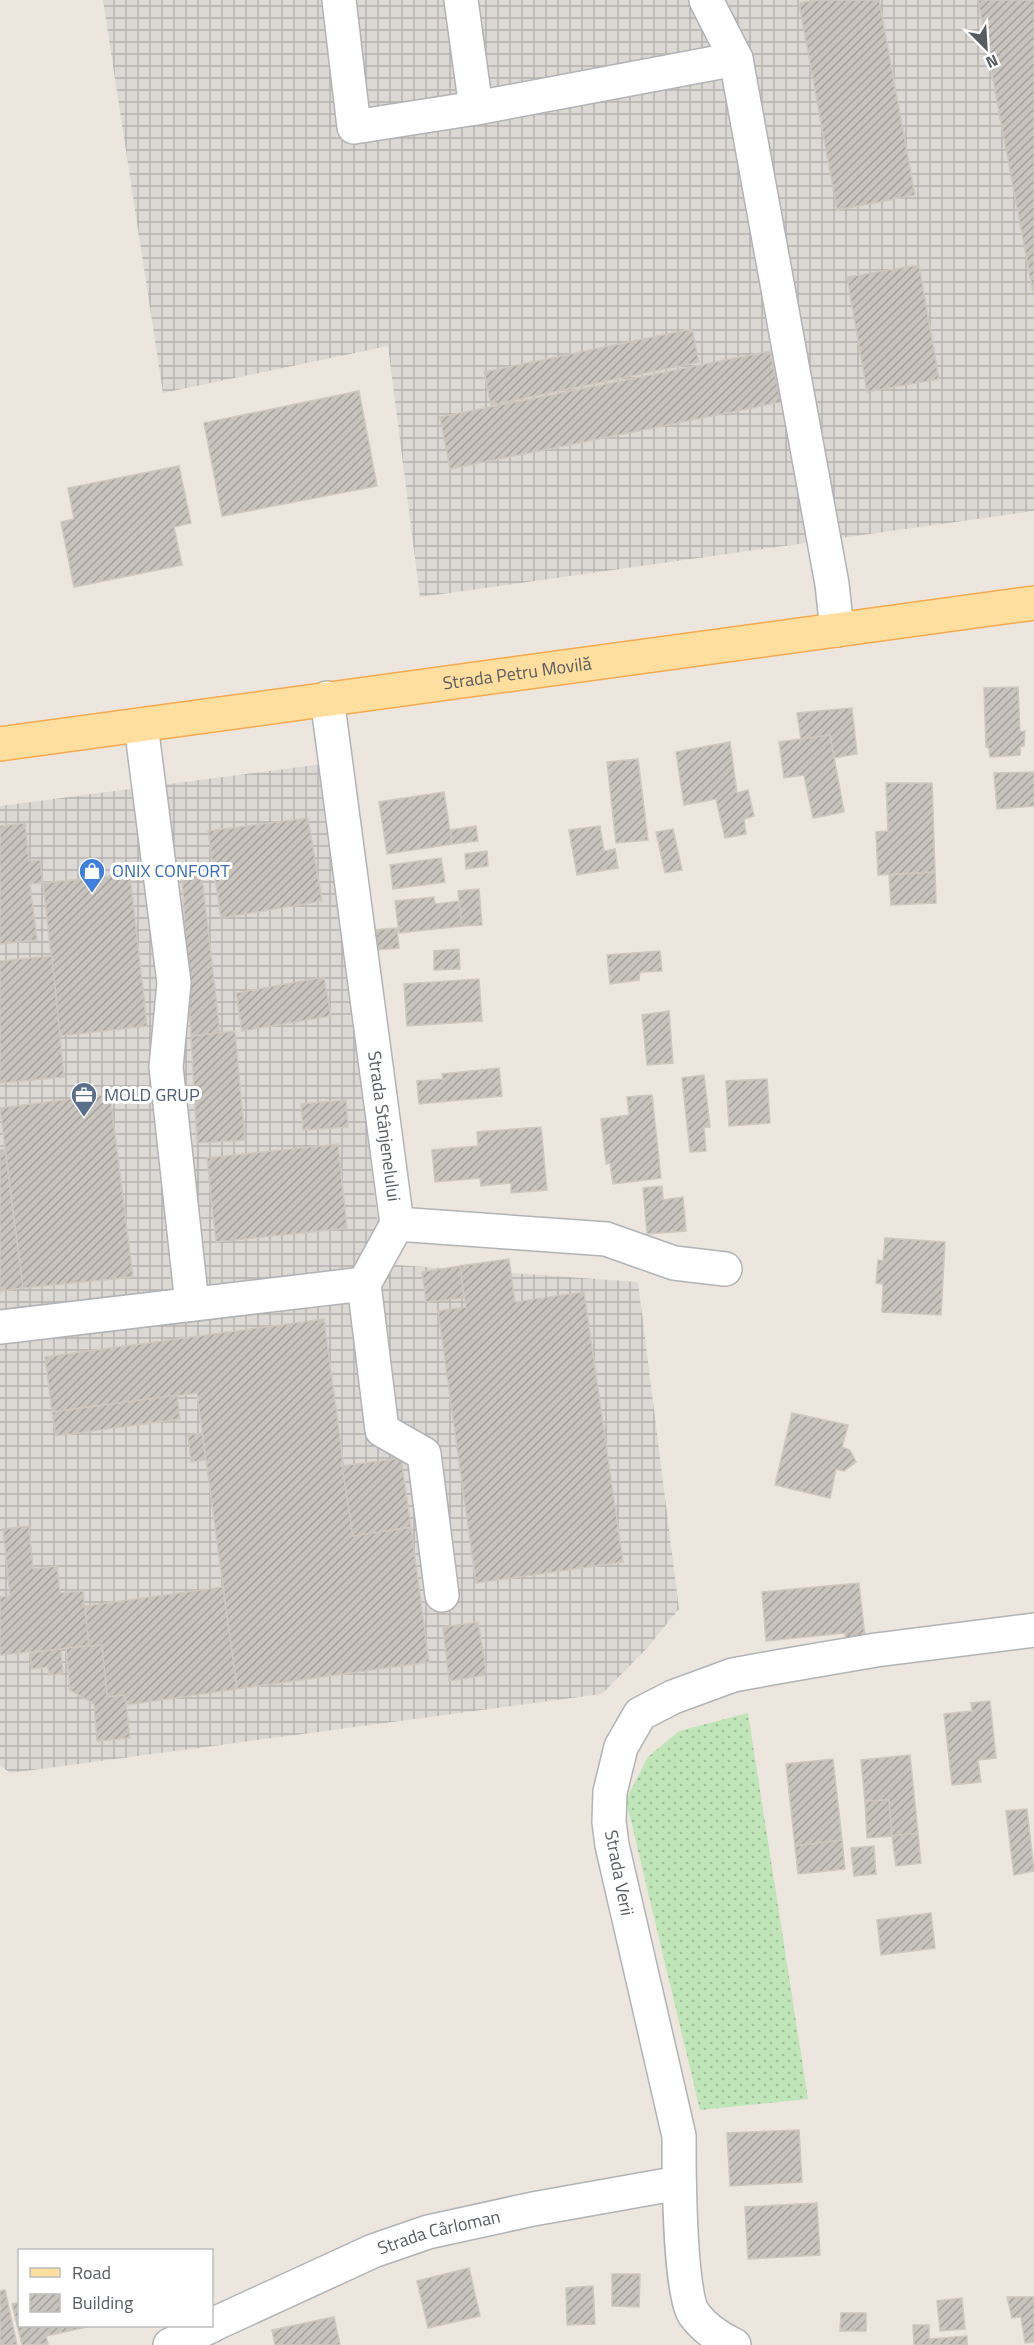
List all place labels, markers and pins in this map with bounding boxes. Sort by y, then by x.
shop icon: ONIX CONFORT [77,856,107,894]
place label: ONIX CONFORT [112,857,230,884]
office icon: MOLD GRUP [69,1080,99,1118]
place label: MOLD GRUP [104,1081,200,1108]

